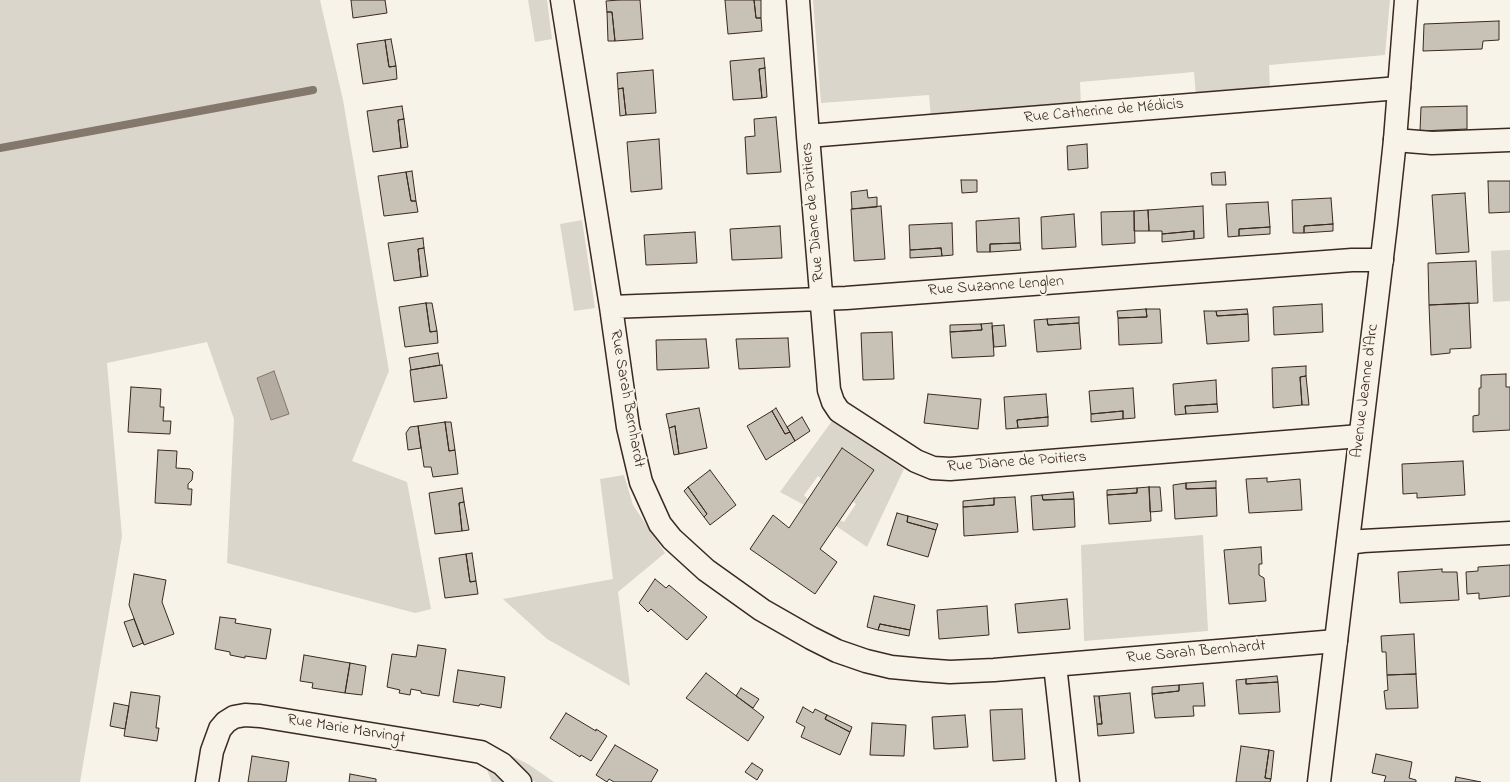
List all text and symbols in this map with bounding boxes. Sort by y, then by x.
street label: Rue Catherine de Médicis [1023,95,1185,129]
street label: Rue Diane de Poitiers [798,142,830,282]
street label: Rue Suzanne Lenglen [927,273,1065,301]
street label: Avenue Jeanne d'Arc [1348,323,1384,459]
street label: Rue Sarah Bernhardt [604,329,648,469]
street label: Rue Diane de Poitiers [947,449,1087,477]
street label: Rue Sarah Bernhardt [1126,637,1266,669]
street label: Rue Marie Marvingt [286,711,406,749]

